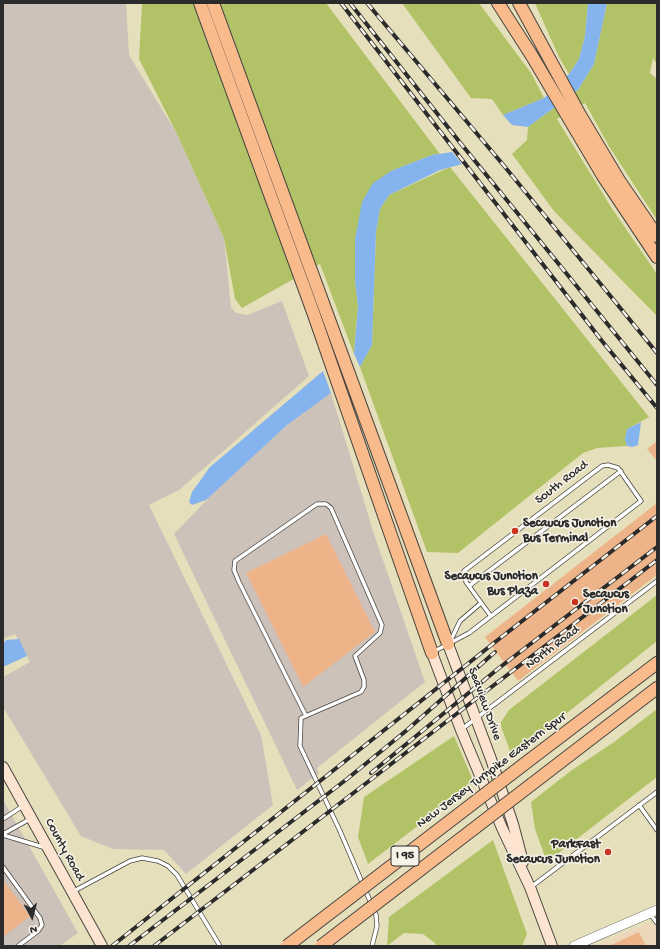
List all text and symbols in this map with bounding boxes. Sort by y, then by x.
street label: South Road [533,458,591,508]
place label: Secaucus Junction Bus Terminal [523,516,616,547]
marker: Secaucus Junction Bus Terminal [510,526,520,536]
place label: Secaucus Junction Bus Plaza [445,569,538,600]
marker: Secaucus Junction Bus Plaza [541,579,551,589]
place label: Secaucus Junction [583,587,629,618]
marker: Secaucus Junction [570,597,580,607]
street label: North Road [523,623,583,673]
street label: Seaview Drive [464,665,504,743]
street label: New Jersey Turnpike Eastern Spur [414,710,570,832]
street label: County Road [40,816,88,884]
place label: ParkFast Secaucus Junction [507,837,600,868]
road number: I 95 [391,846,419,866]
marker: ParkFast Secaucus Junction [603,847,613,857]
north arrow [12,897,52,937]
text: N [29,923,38,935]

